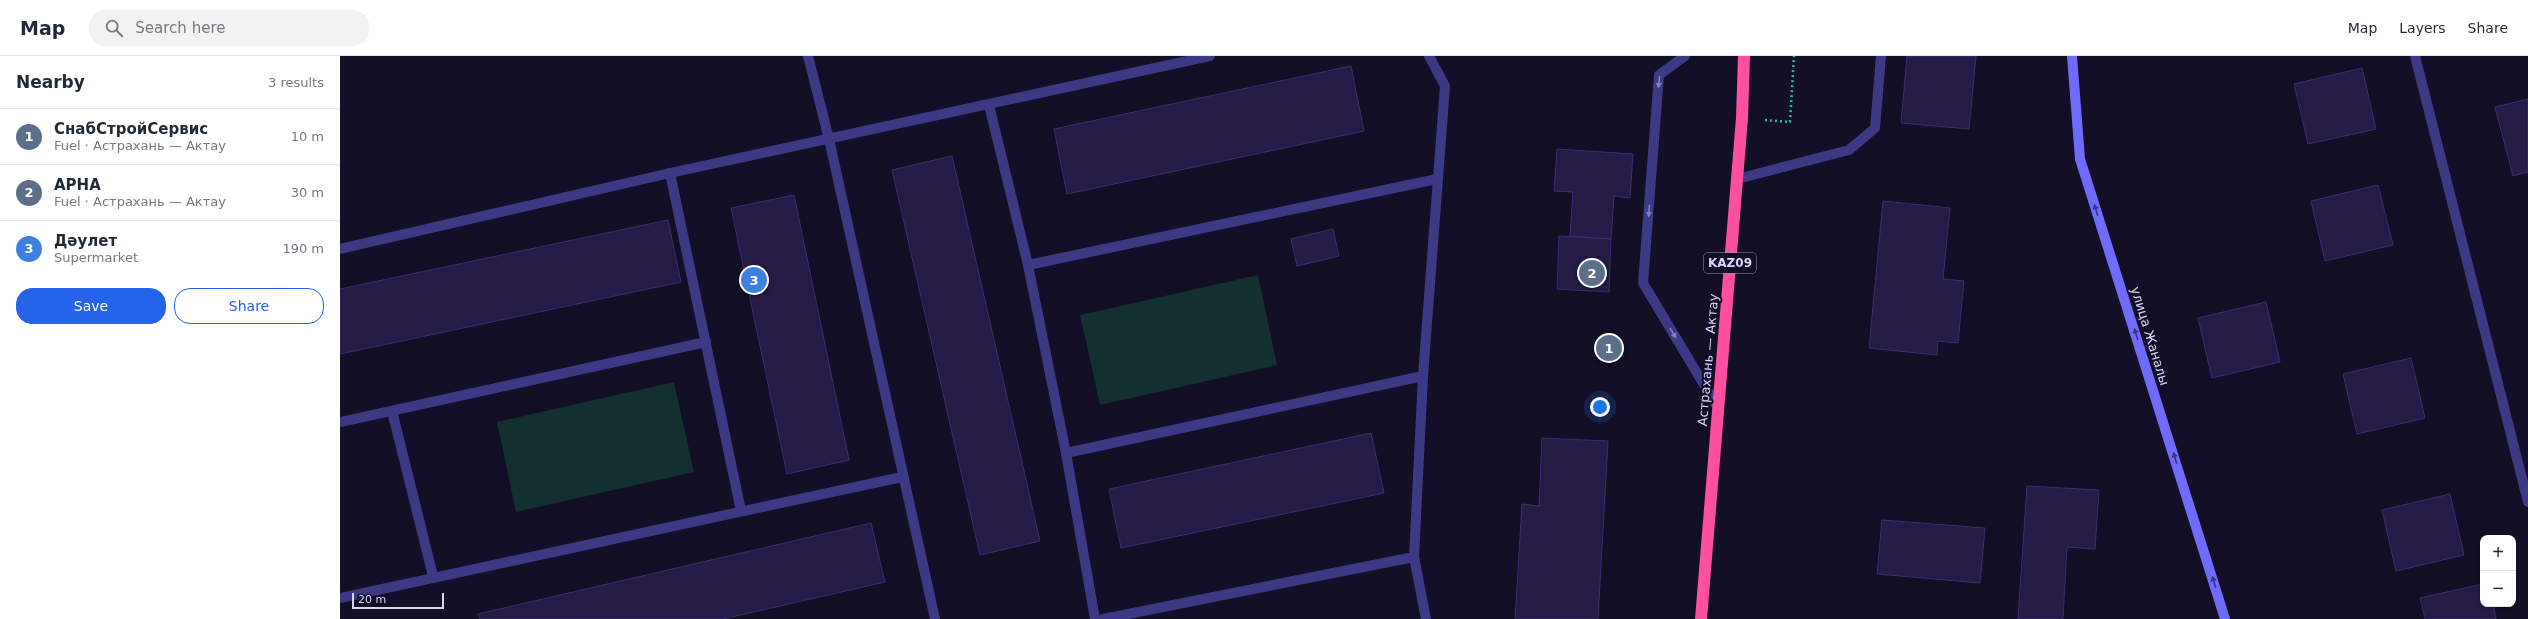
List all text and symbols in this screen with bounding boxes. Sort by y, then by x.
search box [89,10,369,46]
text: Map [20,17,65,39]
icon: search [103,17,125,39]
text: Search here [135,19,225,37]
text: Map [2348,20,2377,36]
text: Layers [2399,20,2446,36]
text: Share [2468,20,2508,36]
text: Nearby [16,72,85,92]
text: 3 results [268,75,324,90]
one-way arrow [1655,76,1662,88]
text: СнабСтройСервис [54,120,208,138]
text: 1 [24,129,34,144]
text: 10 m [291,129,324,144]
text: Fuel · Астрахань — Актау [54,138,226,153]
text: АРНА [54,176,101,194]
text: 2 [24,185,34,200]
text: 30 m [291,185,324,200]
text: Fuel · Астрахань — Актау [54,194,226,209]
one-way arrow [2093,203,2099,215]
one-way arrow [1645,205,1652,217]
text: Дәулет [54,232,117,250]
text: 3 [24,241,34,256]
text: 190 m [282,241,324,256]
text: Supermarket [54,250,138,265]
road number: KAZ09 [1704,253,1756,273]
pin: 2 [1579,258,1605,288]
pin: 3 [741,265,767,295]
street label: улица Жаналы [2128,285,2172,387]
button: Save [16,288,166,324]
button: Share [174,288,324,324]
street label: Астрахань — Актау [1695,293,1721,427]
one-way arrow [2132,327,2138,339]
one-way arrow [1669,328,1677,338]
pin: 1 [1596,333,1622,363]
your location [1590,397,1610,417]
one-way arrow [2171,451,2177,463]
map controls [2480,535,2516,607]
button: + [2480,535,2516,571]
button: − [2480,571,2516,607]
one-way arrow [2211,575,2217,587]
scale bar [352,591,444,610]
text: 20 m [358,593,386,606]

